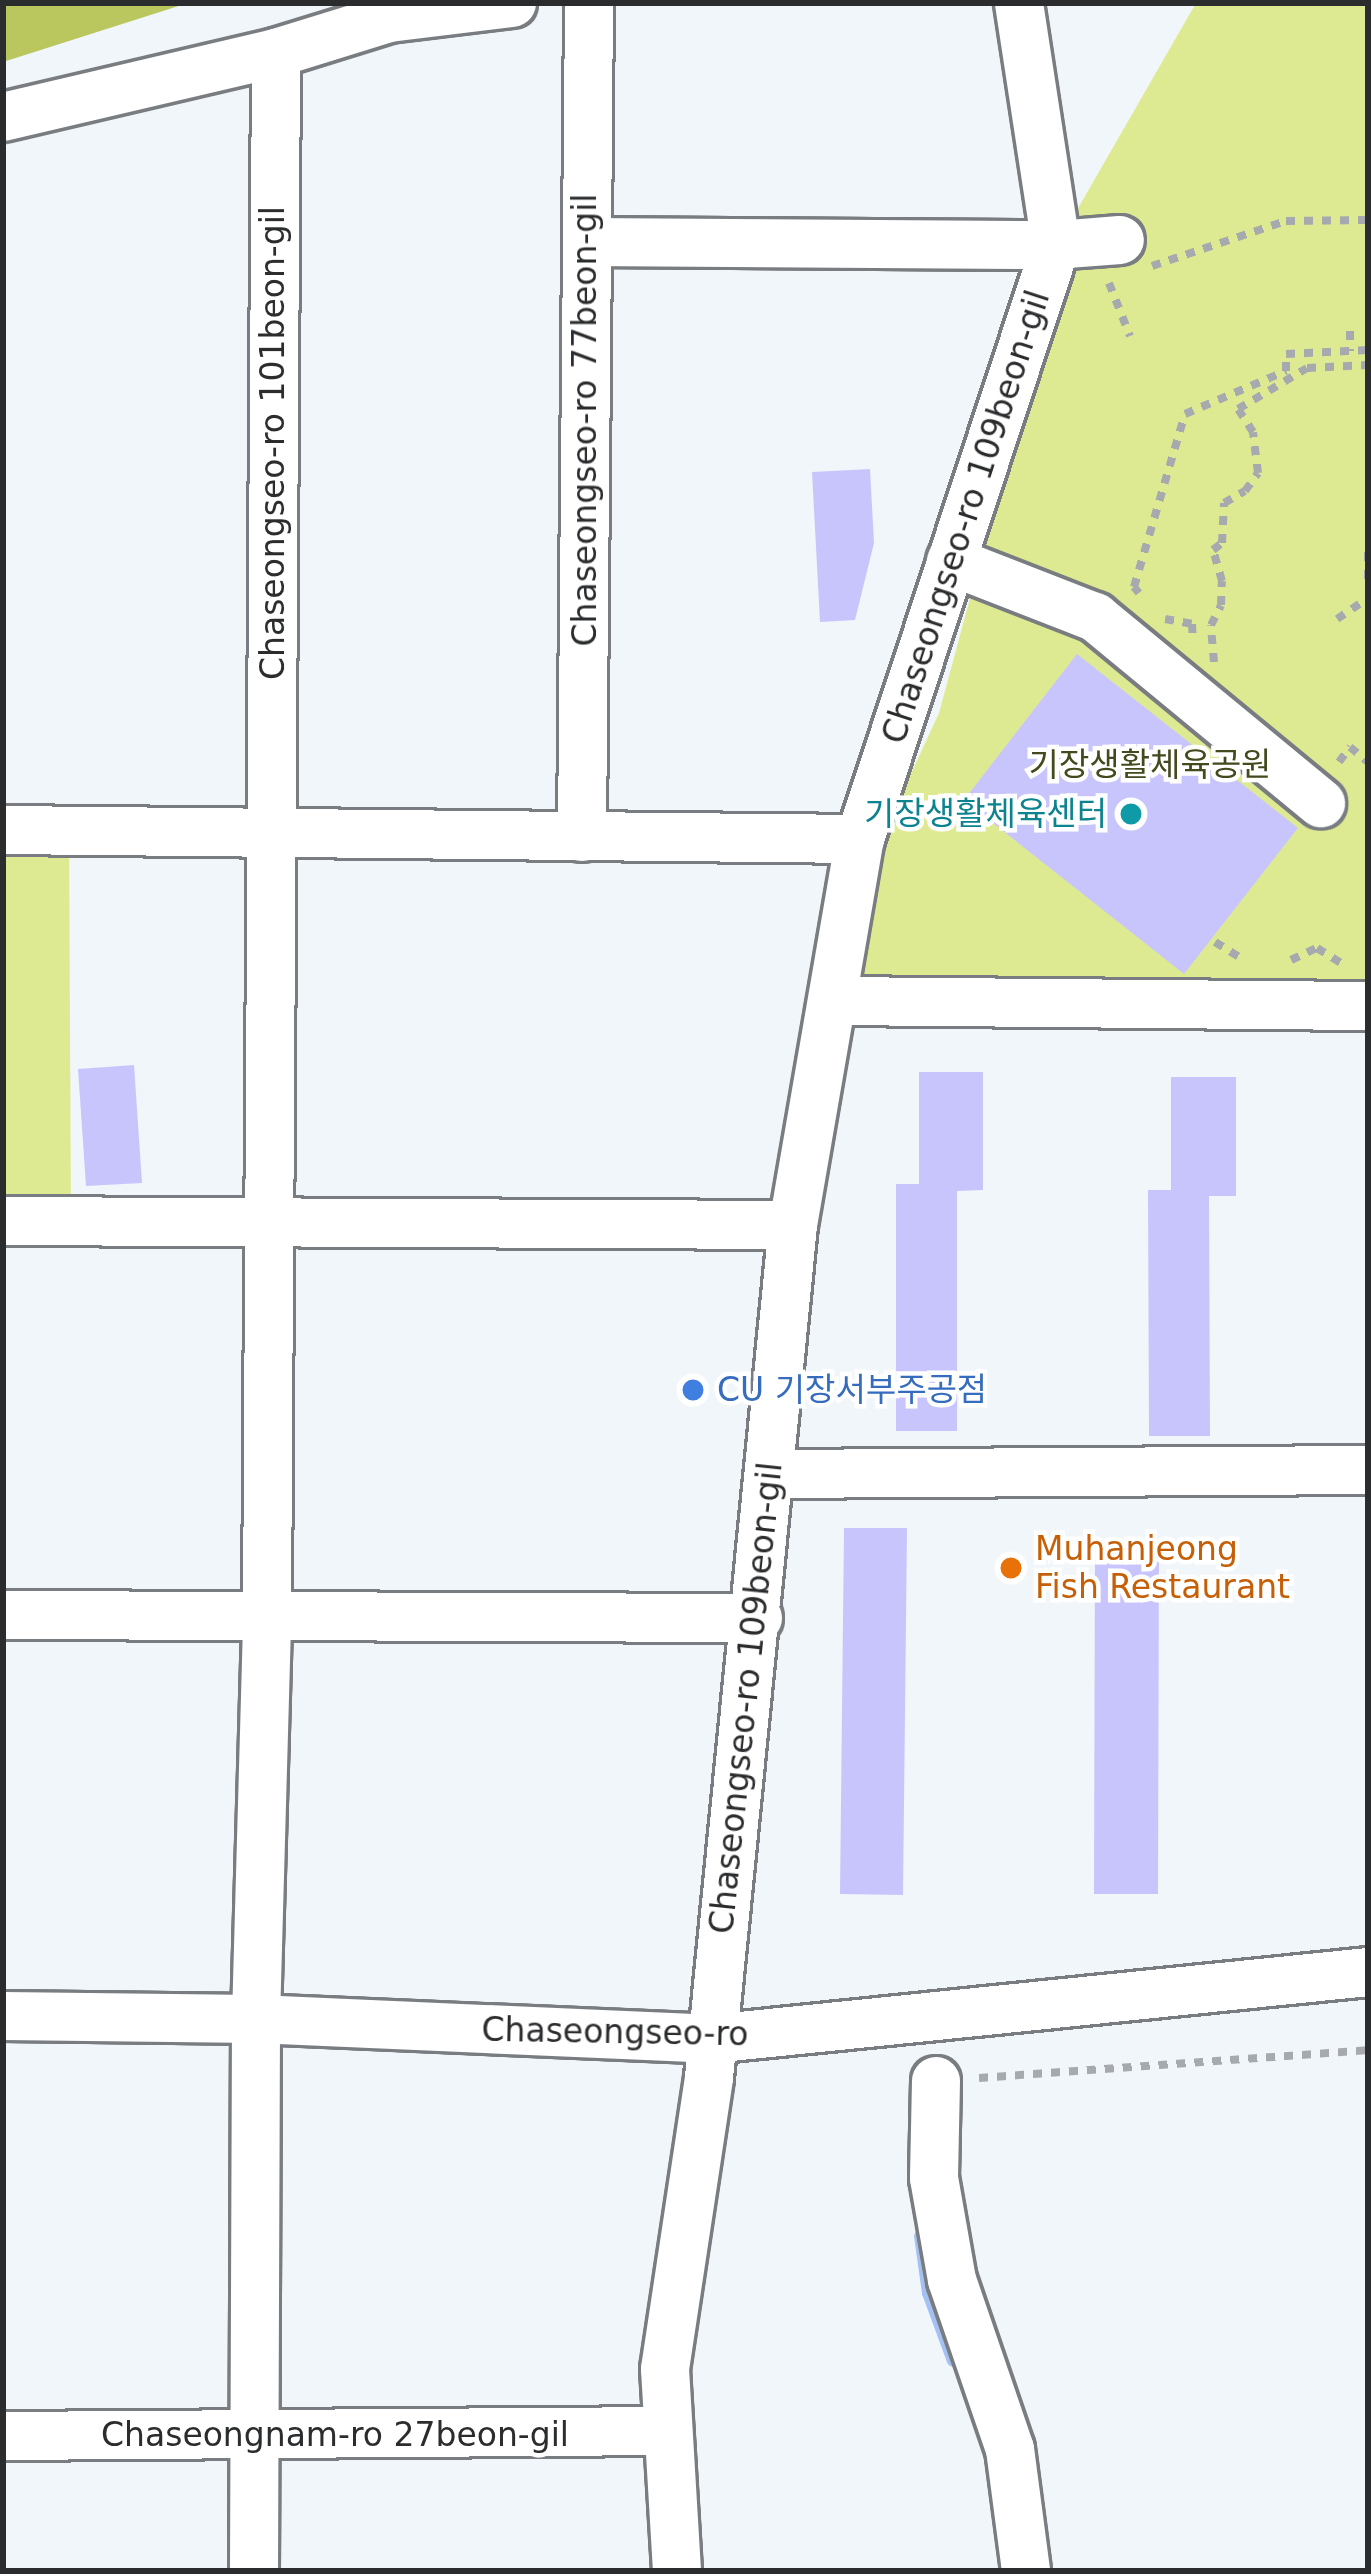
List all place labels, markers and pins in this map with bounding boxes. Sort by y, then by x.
place label: 기장생활체육센터 [864,794,1107,834]
marker: 기장생활체육센터 [1118,801,1144,827]
place label: CU 기장서부주공점 [717,1370,987,1410]
marker: CU 기장서부주공점 [680,1377,706,1403]
place label: Muhanjeong Fish Restaurant [1035,1529,1290,1607]
marker: Muhanjeong Fish Restaurant [998,1555,1024,1581]

